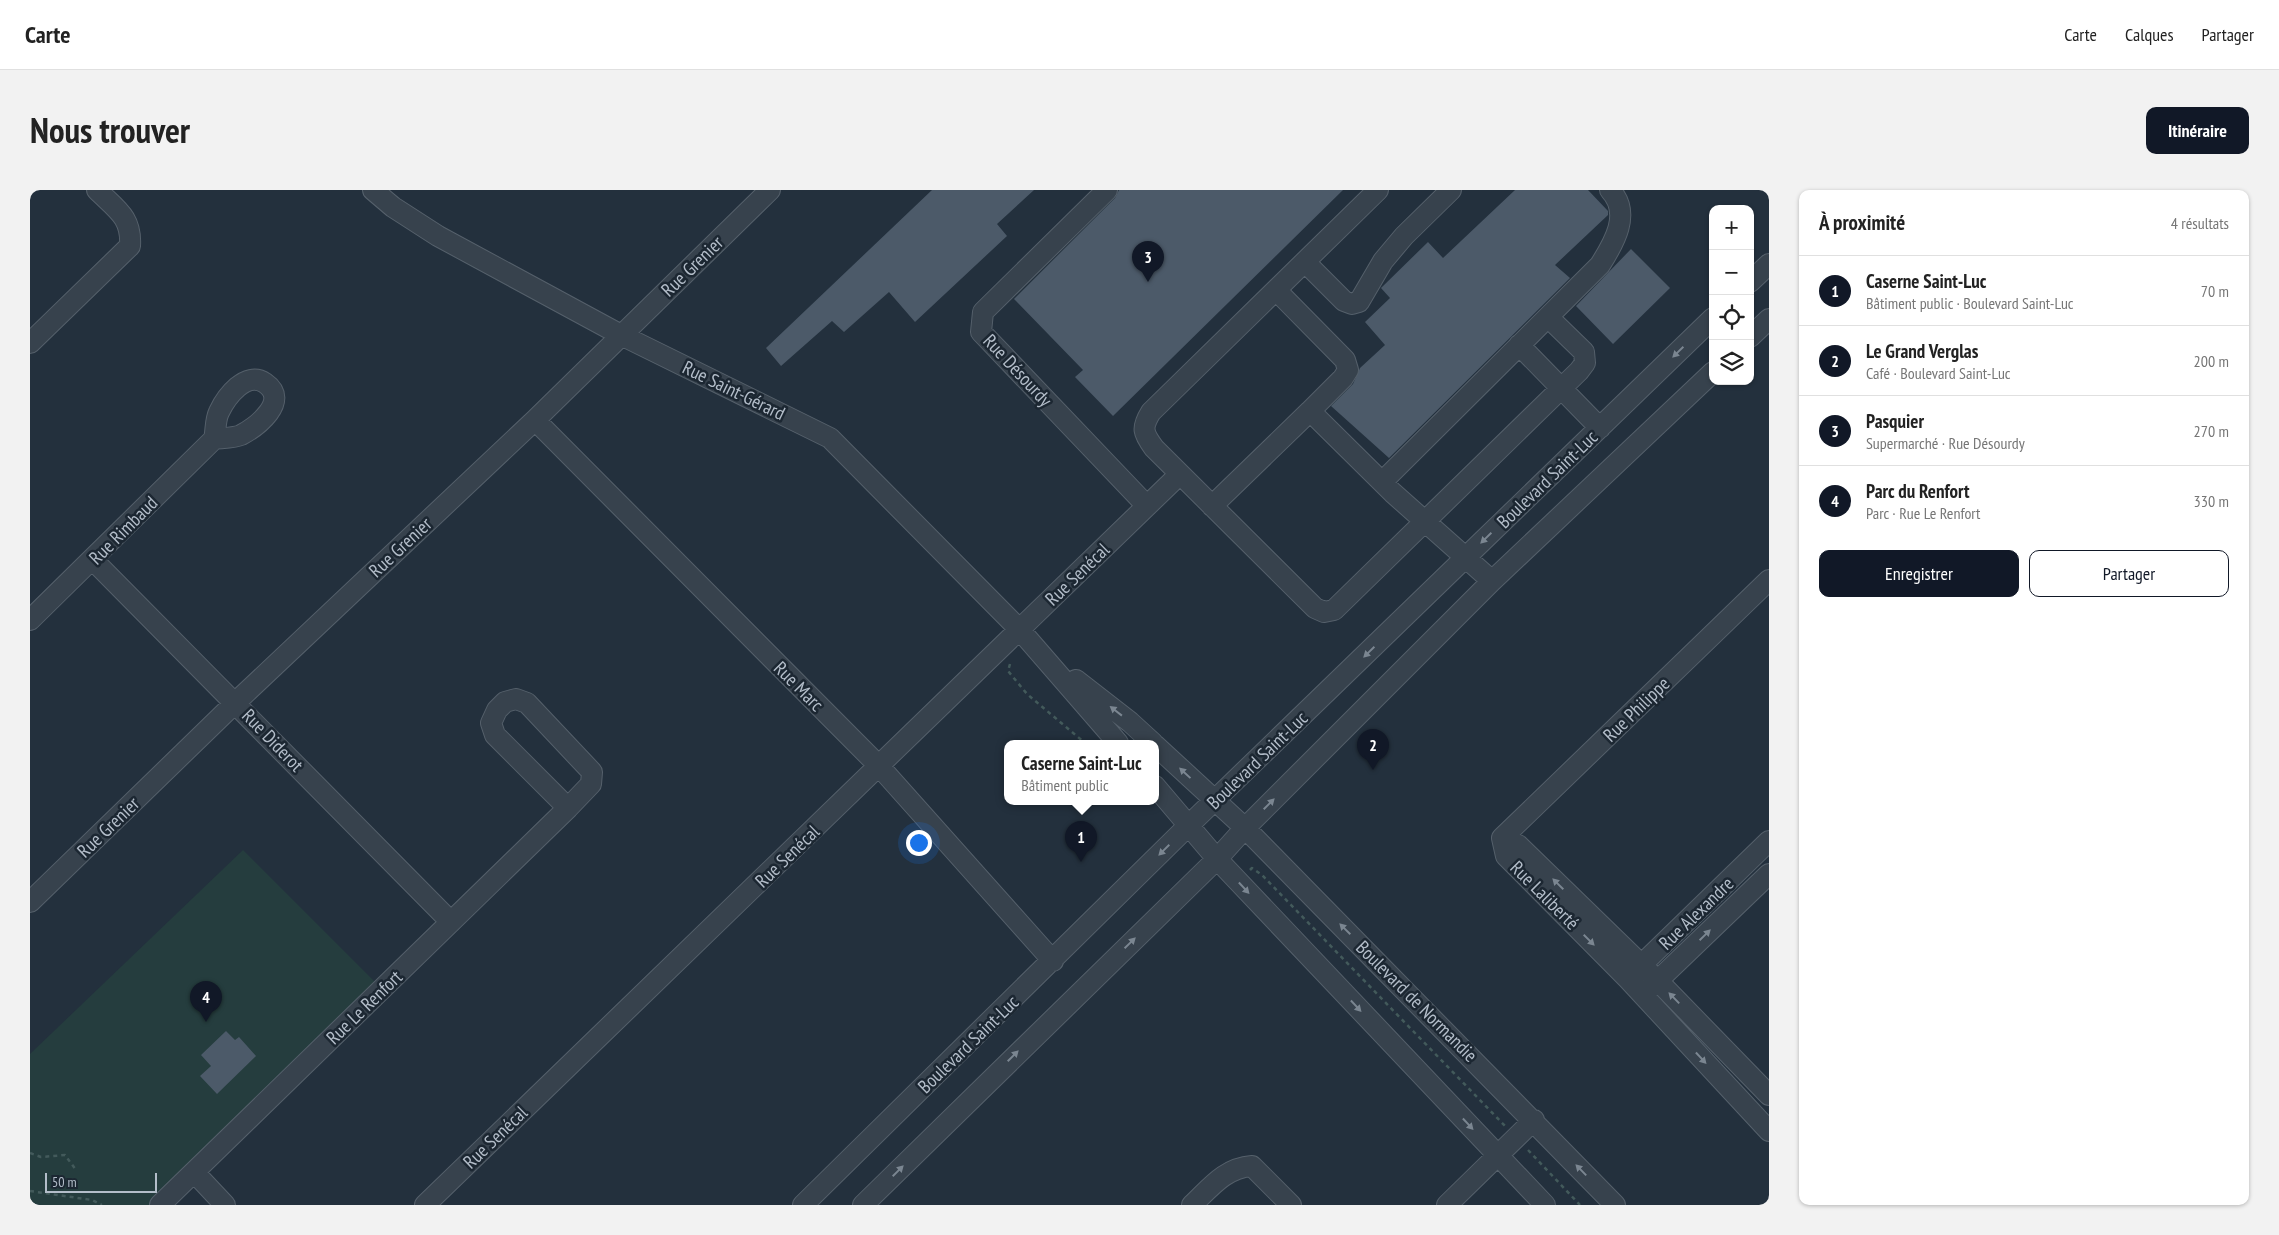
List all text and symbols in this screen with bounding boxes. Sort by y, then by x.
text: Carte [25,19,71,50]
text: Carte [2064,23,2097,46]
text: Calques [2125,23,2174,46]
text: Partager [2202,23,2254,46]
text: Nous trouver [30,107,190,153]
button: Itinéraire [2146,107,2249,154]
map controls [1709,205,1754,385]
button: + [1709,205,1754,250]
text: À proximité [1819,209,1905,236]
text: 4 résultats [2171,213,2229,233]
street label: Rue Grenier [656,230,729,301]
pin: 3 [1132,241,1164,282]
button: − [1709,250,1754,295]
text: Caserne Saint-Luc [1866,269,1986,293]
text: 1 [1831,281,1839,301]
text: 70 m [2201,281,2229,301]
text: Bâtiment public · Boulevard Saint-Luc [1866,293,2074,313]
button: locate [1709,295,1754,340]
street label: Rue Désourdy [978,329,1058,412]
text: Le Grand Verglas [1866,339,1978,363]
button: layers [1709,340,1754,385]
one-way arrow [1672,346,1684,358]
text: 2 [1831,351,1839,371]
text: 200 m [2194,351,2229,371]
street label: Rue Saint-Gérard [679,355,789,425]
text: Café · Boulevard Saint-Luc [1866,363,2011,383]
text: Pasquier [1866,409,1924,433]
text: 3 [1831,421,1839,441]
text: 270 m [2194,421,2229,441]
street label: Boulevard Saint-Luc [1492,425,1603,533]
text: Supermarché · Rue Désourdy [1866,433,2025,453]
text: Parc du Renfort [1866,479,1970,503]
street label: Rue Rimbaud [84,491,162,569]
text: 4 [1831,491,1839,511]
text: 330 m [2194,491,2229,511]
text: Parc · Rue Le Renfort [1866,503,1980,523]
street label: Rue Grenier [364,511,437,582]
one-way arrow [1480,532,1492,544]
street label: Rue Senécal [1040,537,1115,610]
button: Enregistrer [1819,550,2019,597]
button: Partager [2029,550,2229,597]
one-way arrow [1363,645,1375,657]
street label: Rue Marc [769,656,829,716]
street label: Rue Philippe [1598,671,1674,747]
street label: Rue Diderot [237,704,309,777]
one-way arrow [1110,706,1123,717]
street label: Boulevard Saint-Luc [1202,706,1313,814]
pin: 2 [1357,729,1389,770]
popup [1004,740,1159,805]
text: Caserne Saint-Luc [1021,751,1142,775]
one-way arrow [1179,767,1191,779]
text: Bâtiment public [1021,775,1109,795]
street label: Rue Grenier [72,791,145,862]
one-way arrow [1263,798,1275,810]
street label: Rue Senécal [750,819,825,892]
pin: 1 [1065,821,1097,862]
your location [906,830,932,856]
one-way arrow [1158,844,1170,856]
street label: Rue Laliberté [1506,856,1585,935]
street label: Rue Alexandre [1654,871,1739,955]
one-way arrow [1552,878,1564,890]
one-way arrow [1238,882,1250,894]
one-way arrow [1339,923,1351,935]
one-way arrow [1699,929,1711,941]
one-way arrow [1583,934,1595,946]
street label: Boulevard de Normandie [1351,935,1483,1067]
one-way arrow [1123,937,1135,949]
street label: Rue Le Renfort [321,964,408,1049]
pin: 4 [190,981,222,1022]
street label: Boulevard Saint-Luc [913,990,1024,1098]
one-way arrow [1668,992,1680,1004]
one-way arrow [1350,1000,1362,1012]
one-way arrow [1007,1051,1019,1063]
one-way arrow [1695,1052,1707,1064]
street label: Rue Senécal [458,1100,533,1173]
one-way arrow [1462,1118,1474,1130]
one-way arrow [1575,1164,1587,1176]
one-way arrow [892,1165,904,1177]
scale bar [45,1170,158,1193]
text: 50 m [52,1173,77,1191]

